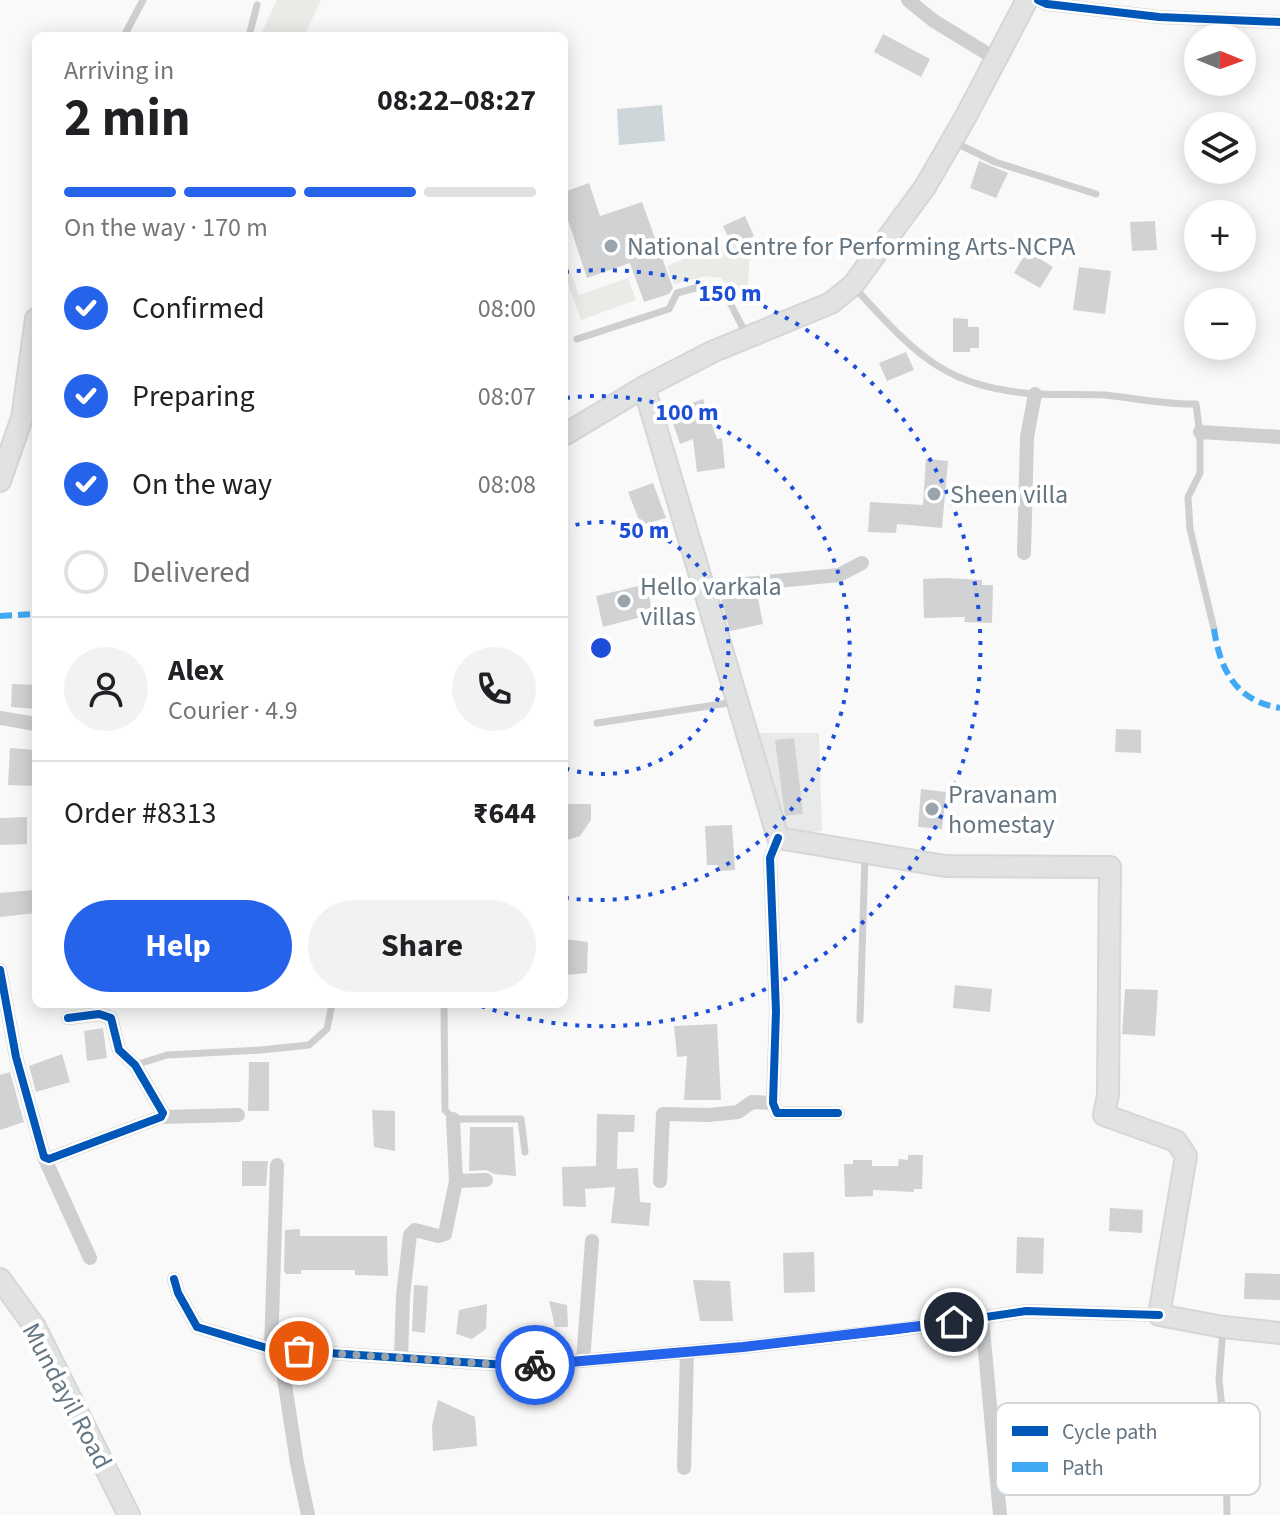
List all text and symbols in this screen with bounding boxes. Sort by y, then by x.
north arrow [1184,24,1256,96]
map controls [1184,24,1256,360]
text: Arriving in [64,52,174,89]
text: 08:22–08:27 [377,79,536,122]
text: 2 min [64,82,191,156]
button: layers [1184,112,1256,184]
button: + [1184,200,1256,272]
text: On the way · 170 m [64,209,268,246]
place label: National Centre for Performing Arts-NCPA [627,228,1076,265]
marker: National Centre for Performing Arts-NCPA [602,237,620,255]
text: 150 m [698,276,762,311]
icon: check [64,286,108,330]
text: Confirmed [132,287,265,330]
button: − [1184,288,1256,360]
text: 08:00 [478,290,536,327]
icon: check [64,374,108,418]
text: Preparing [132,375,255,418]
text: 08:07 [478,378,536,415]
text: 100 m [655,395,719,430]
icon: check [64,462,108,506]
text: On the way [132,463,272,506]
text: 08:08 [478,466,536,503]
place label: Sheen villa [950,476,1068,513]
marker: Sheen villa [925,485,943,503]
text: 50 m [619,513,669,548]
text: Delivered [132,551,251,594]
place label: Hello varkala villas [640,568,782,635]
marker: Hello varkala villas [615,592,633,610]
centre of rings [587,634,615,662]
button: person [64,647,148,731]
button: phone [452,647,536,731]
text: Alex [168,649,224,692]
text: Courier · 4.9 [168,692,298,729]
place label: Pravanam homestay [948,776,1058,843]
text: Order #8313 [64,792,217,835]
text: ₹644 [473,792,536,835]
marker: Pravanam homestay [923,800,941,818]
button: Help [64,900,292,992]
button: Share [308,900,536,992]
pin [920,1288,988,1356]
icon: home [932,1300,976,1344]
street label: Mundayil Road [13,1316,121,1476]
pin [265,1317,333,1385]
courier [495,1325,575,1405]
icon: bag [277,1329,321,1373]
icon: bike [513,1343,557,1387]
legend [996,1403,1260,1495]
text: Cycle path [1062,1416,1158,1448]
text: Path [1062,1452,1104,1484]

